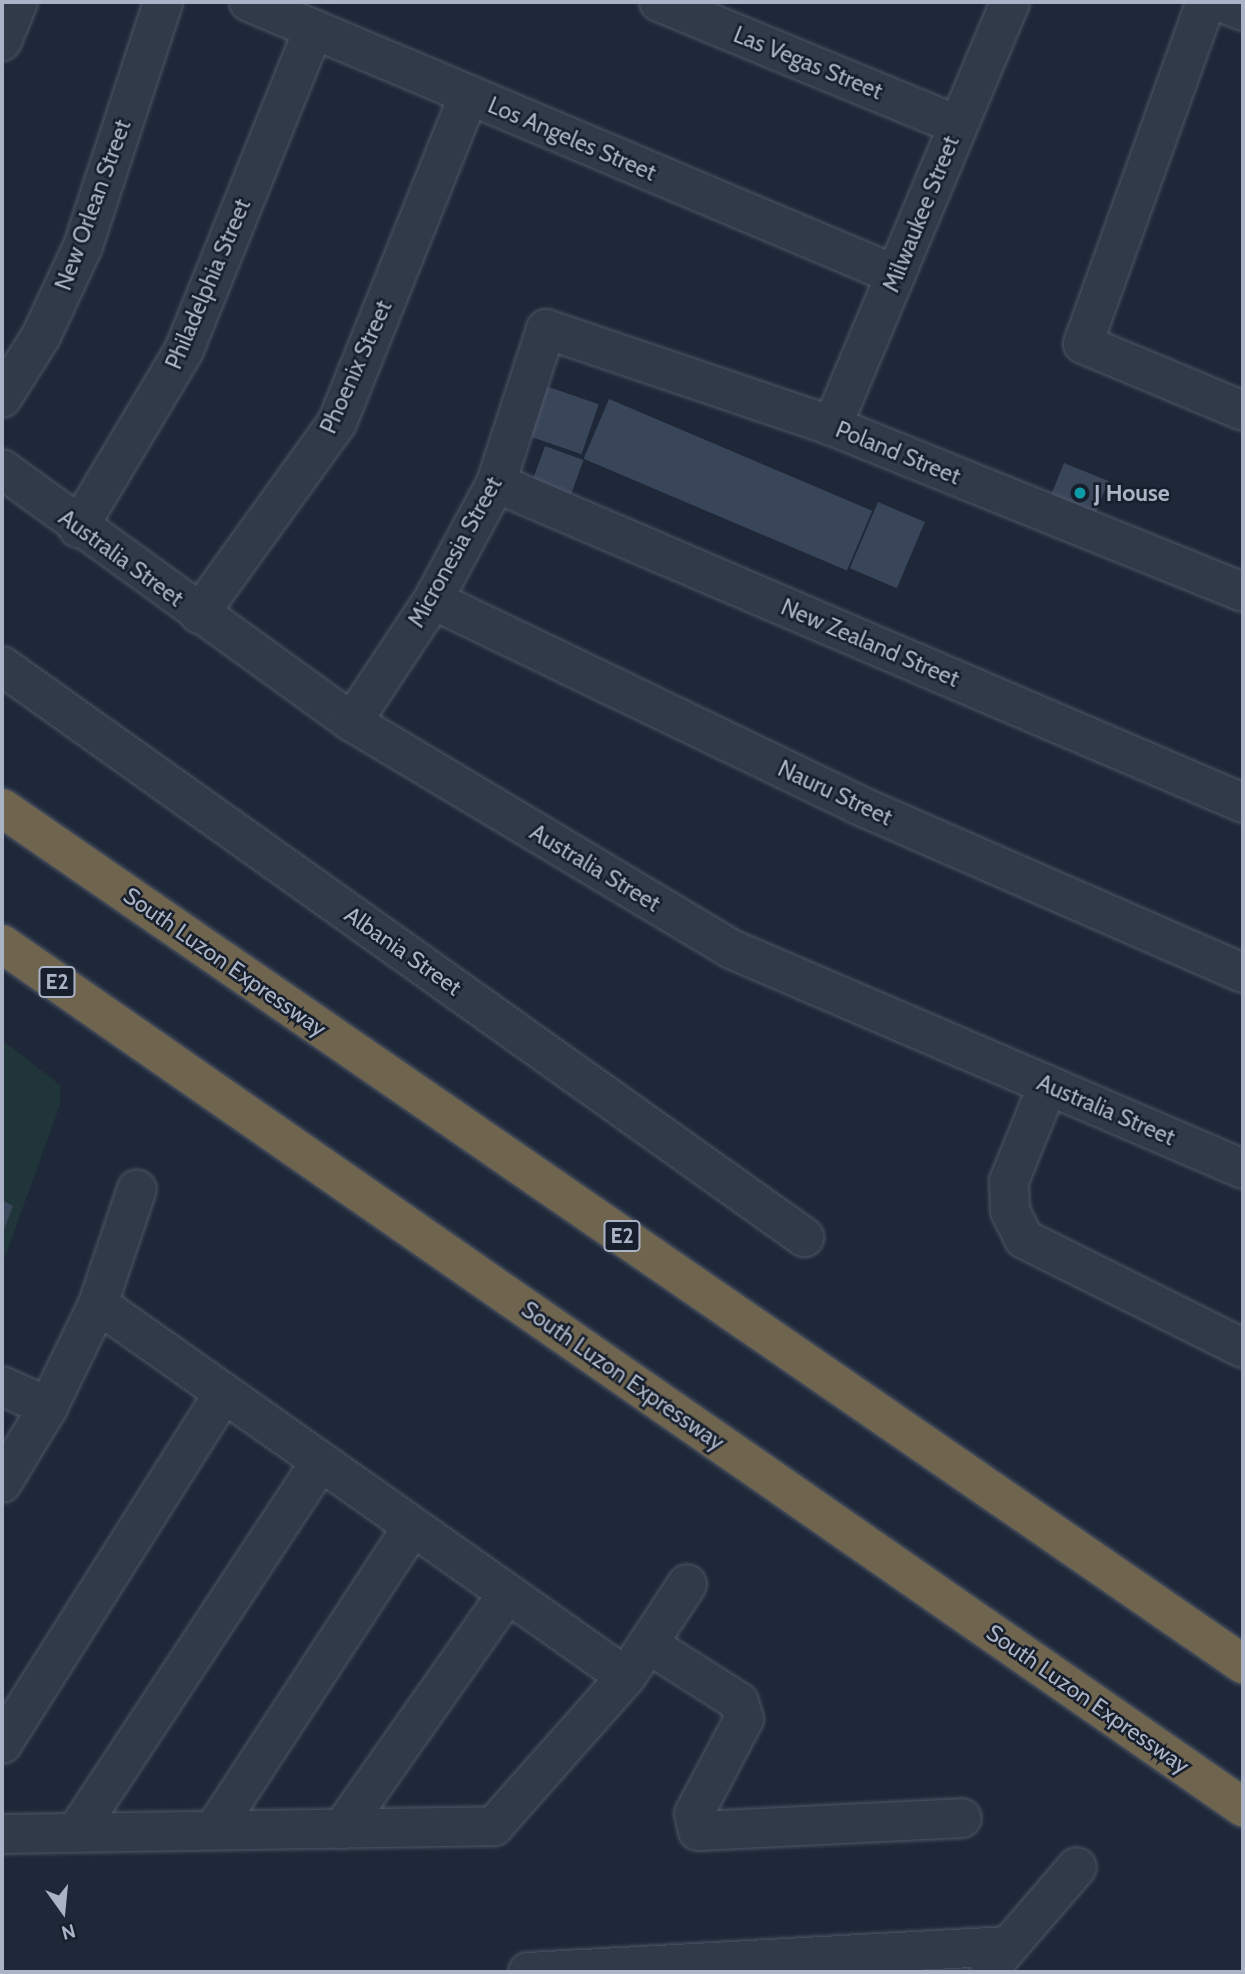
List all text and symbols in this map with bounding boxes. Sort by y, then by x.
street label: Las Vegas Street [730,21,886,105]
street label: Los Angeles Street [484,91,660,187]
street label: New Orlean Street [49,116,137,294]
street label: Milwaukee Street [877,132,965,296]
street label: Philadelphia Street [160,195,256,373]
street label: Phoenix Street [314,296,398,438]
street label: Poland Street [832,416,964,490]
street label: Micronesia Street [402,472,508,632]
place label: J House [1094,479,1170,507]
marker: J House [1072,485,1088,501]
street label: Australia Street [53,504,189,612]
street label: New Zealand Street [777,593,963,693]
street label: Nauru Street [774,755,896,831]
street label: Australia Street [525,818,665,918]
street label: South Luzon Expressway [118,882,332,1042]
street label: Albania Street [339,901,467,1001]
road number: E2 [38,964,76,1000]
street label: Australia Street [1033,1069,1179,1151]
road number: E2 [603,1218,641,1254]
street label: South Luzon Expressway [516,1296,730,1456]
street label: South Luzon Expressway [981,1619,1195,1779]
north arrow [28,1876,98,1946]
text: N [59,1919,78,1945]

